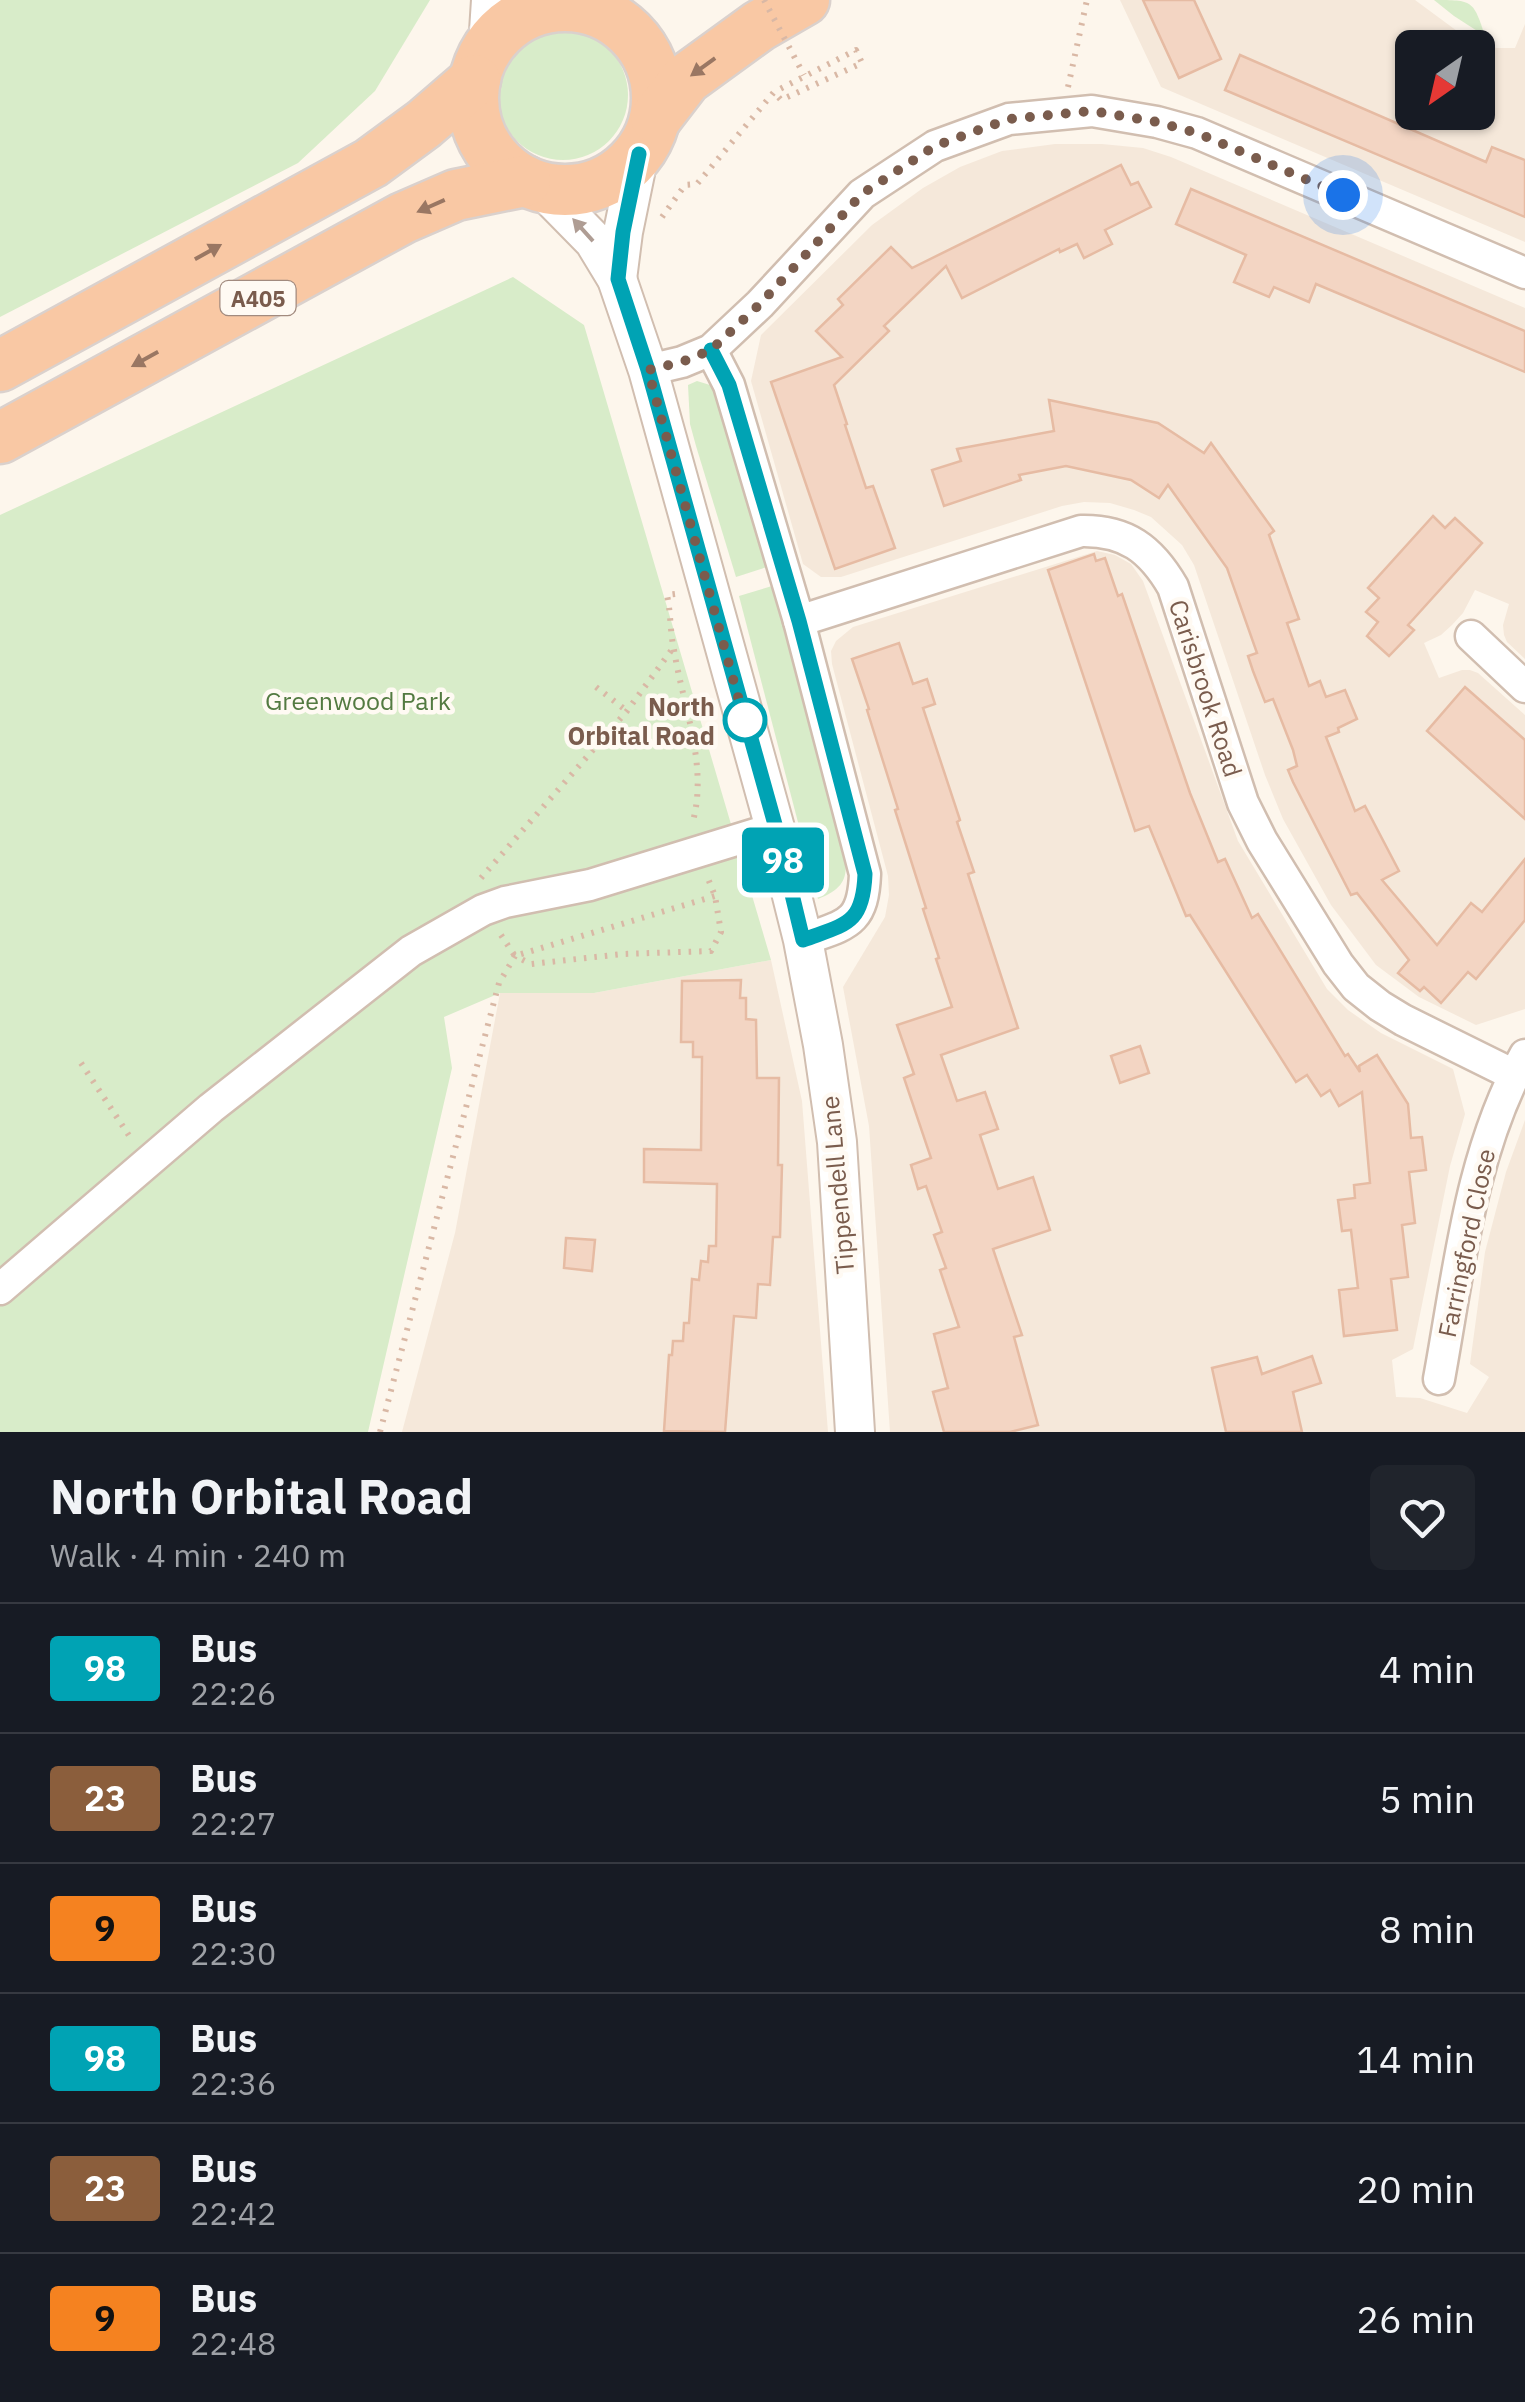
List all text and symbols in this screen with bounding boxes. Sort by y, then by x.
north arrow [1395,30,1495,130]
map controls [1395,30,1495,130]
one-way arrow [689,57,716,76]
your location [1318,170,1368,220]
one-way arrow [416,198,446,214]
one-way arrow [572,218,595,242]
one-way arrow [194,244,223,261]
road number: A405 [220,281,296,315]
one-way arrow [130,351,159,368]
street label: Carisbrook Road [1162,595,1250,781]
park label: Greenwood Park [265,684,451,717]
place label: North Orbital Road [567,690,715,752]
marker: North Orbital Road [724,699,766,741]
line badge: 98 [738,828,828,892]
text: 98 [762,837,804,883]
street label: Tippendell Lane [813,1094,861,1276]
street label: Farringford Close [1430,1146,1502,1340]
text: North Orbital Road [50,1465,473,1527]
button: heart [1370,1465,1475,1570]
text: Walk · 4 min · 240 m [50,1534,346,1576]
text: Bus [190,1623,257,1672]
text: 4 min [1379,1644,1475,1693]
text: 98 [84,1645,126,1691]
text: 22:26 [190,1672,276,1714]
text: Bus [190,1753,257,1802]
text: 5 min [1379,1774,1475,1823]
text: 23 [84,1775,126,1821]
text: 22:27 [190,1802,276,1844]
text: Bus [190,1883,257,1932]
text: 8 min [1379,1904,1475,1953]
text: 9 [94,1905,116,1951]
text: 22:30 [190,1932,276,1974]
text: Bus [190,2013,257,2062]
text: 14 min [1356,2034,1475,2083]
text: 98 [84,2035,126,2081]
text: 22:36 [190,2062,276,2104]
text: Bus [190,2143,257,2192]
text: 20 min [1356,2164,1475,2213]
text: 23 [84,2165,126,2211]
text: 22:42 [190,2192,276,2234]
text: Bus [190,2273,257,2322]
text: 26 min [1356,2294,1475,2343]
text: 9 [94,2295,116,2341]
text: 22:48 [190,2322,276,2364]

